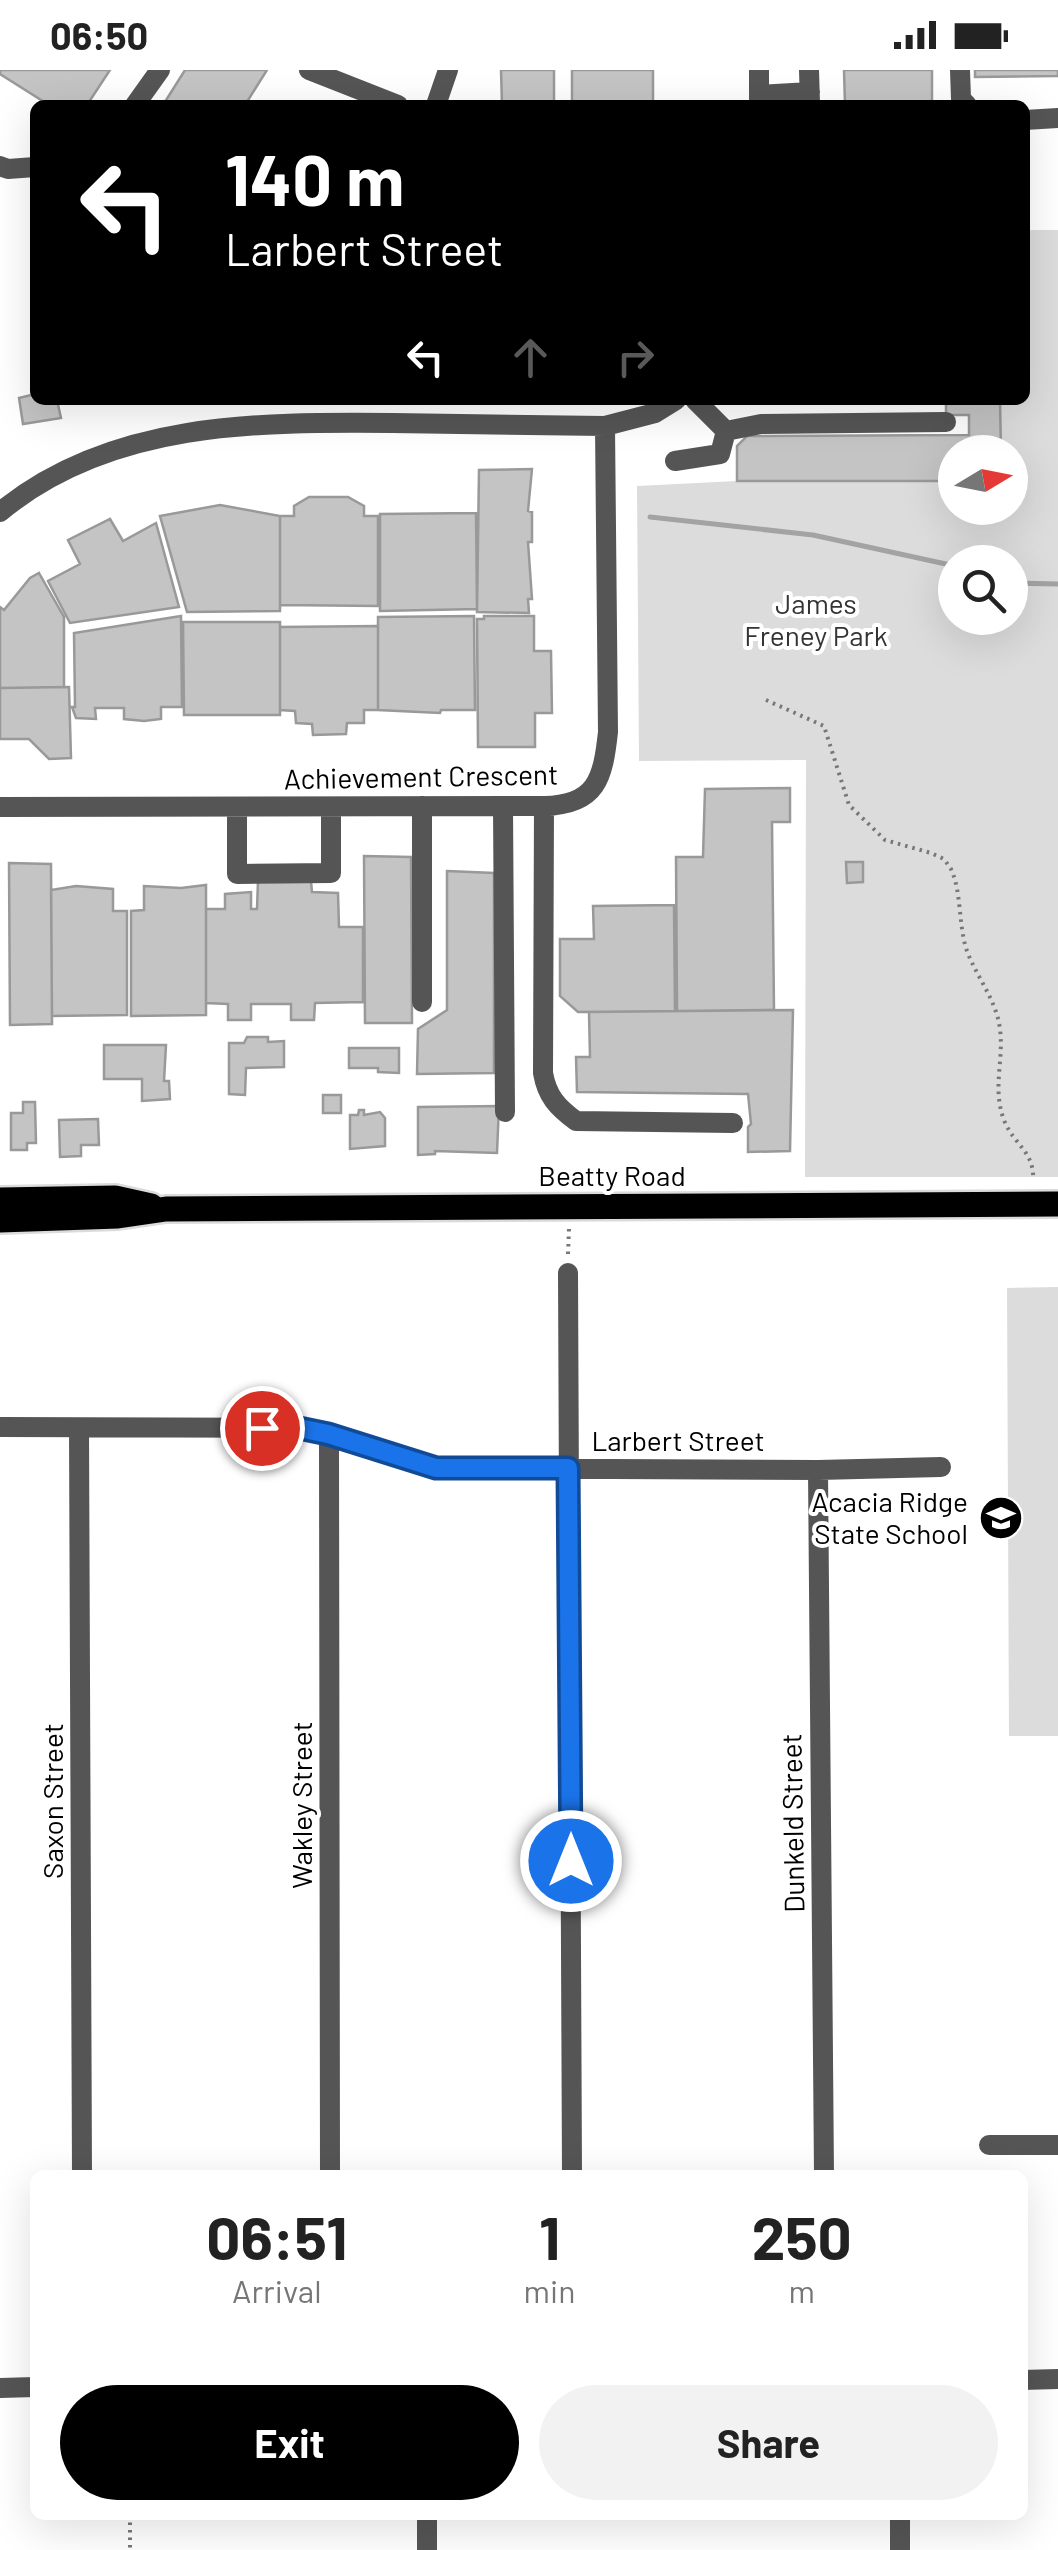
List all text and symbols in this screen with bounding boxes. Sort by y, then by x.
text: 06:50 [50,12,148,58]
text: 140 m [225,136,404,220]
icon: left [60,140,190,270]
text: Larbert Street [225,221,503,275]
icon: left [398,330,453,385]
icon: ahead [503,330,558,385]
icon: right [608,330,663,385]
north arrow [938,435,1028,525]
map controls [938,435,1028,635]
button: search [938,545,1028,635]
park label: James Freney Park [744,586,888,652]
street label: Achievement Crescent [284,757,558,795]
street label: Beatty Road [538,1158,686,1192]
pin [220,1386,305,1471]
icon: arrive [235,1401,290,1456]
street label: Larbert Street [591,1423,765,1457]
place label: Acacia Ridge State School [811,1484,968,1550]
school or university icon: Acacia Ridge State School [978,1495,1024,1541]
street label: Wakley Street [284,1721,318,1889]
street label: Saxon Street [35,1723,69,1879]
street label: Dunkeld Street [773,1733,811,1913]
position arrow [519,1809,623,1913]
text: 06:51 [206,2200,347,2272]
text: 1 [539,2200,560,2272]
text: 250 [752,2200,852,2272]
text: Arrival [232,2271,322,2309]
text: min [524,2271,575,2309]
text: m [788,2271,815,2309]
button: Exit [60,2385,519,2500]
button: Share [539,2385,998,2500]

